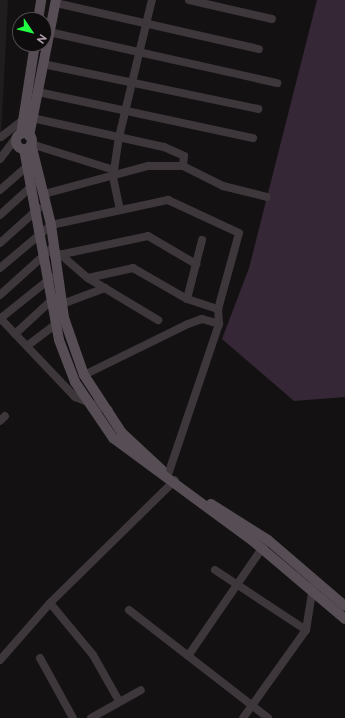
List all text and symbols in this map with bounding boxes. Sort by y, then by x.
north arrow [12,12,52,52]
text: N [34,31,49,46]

